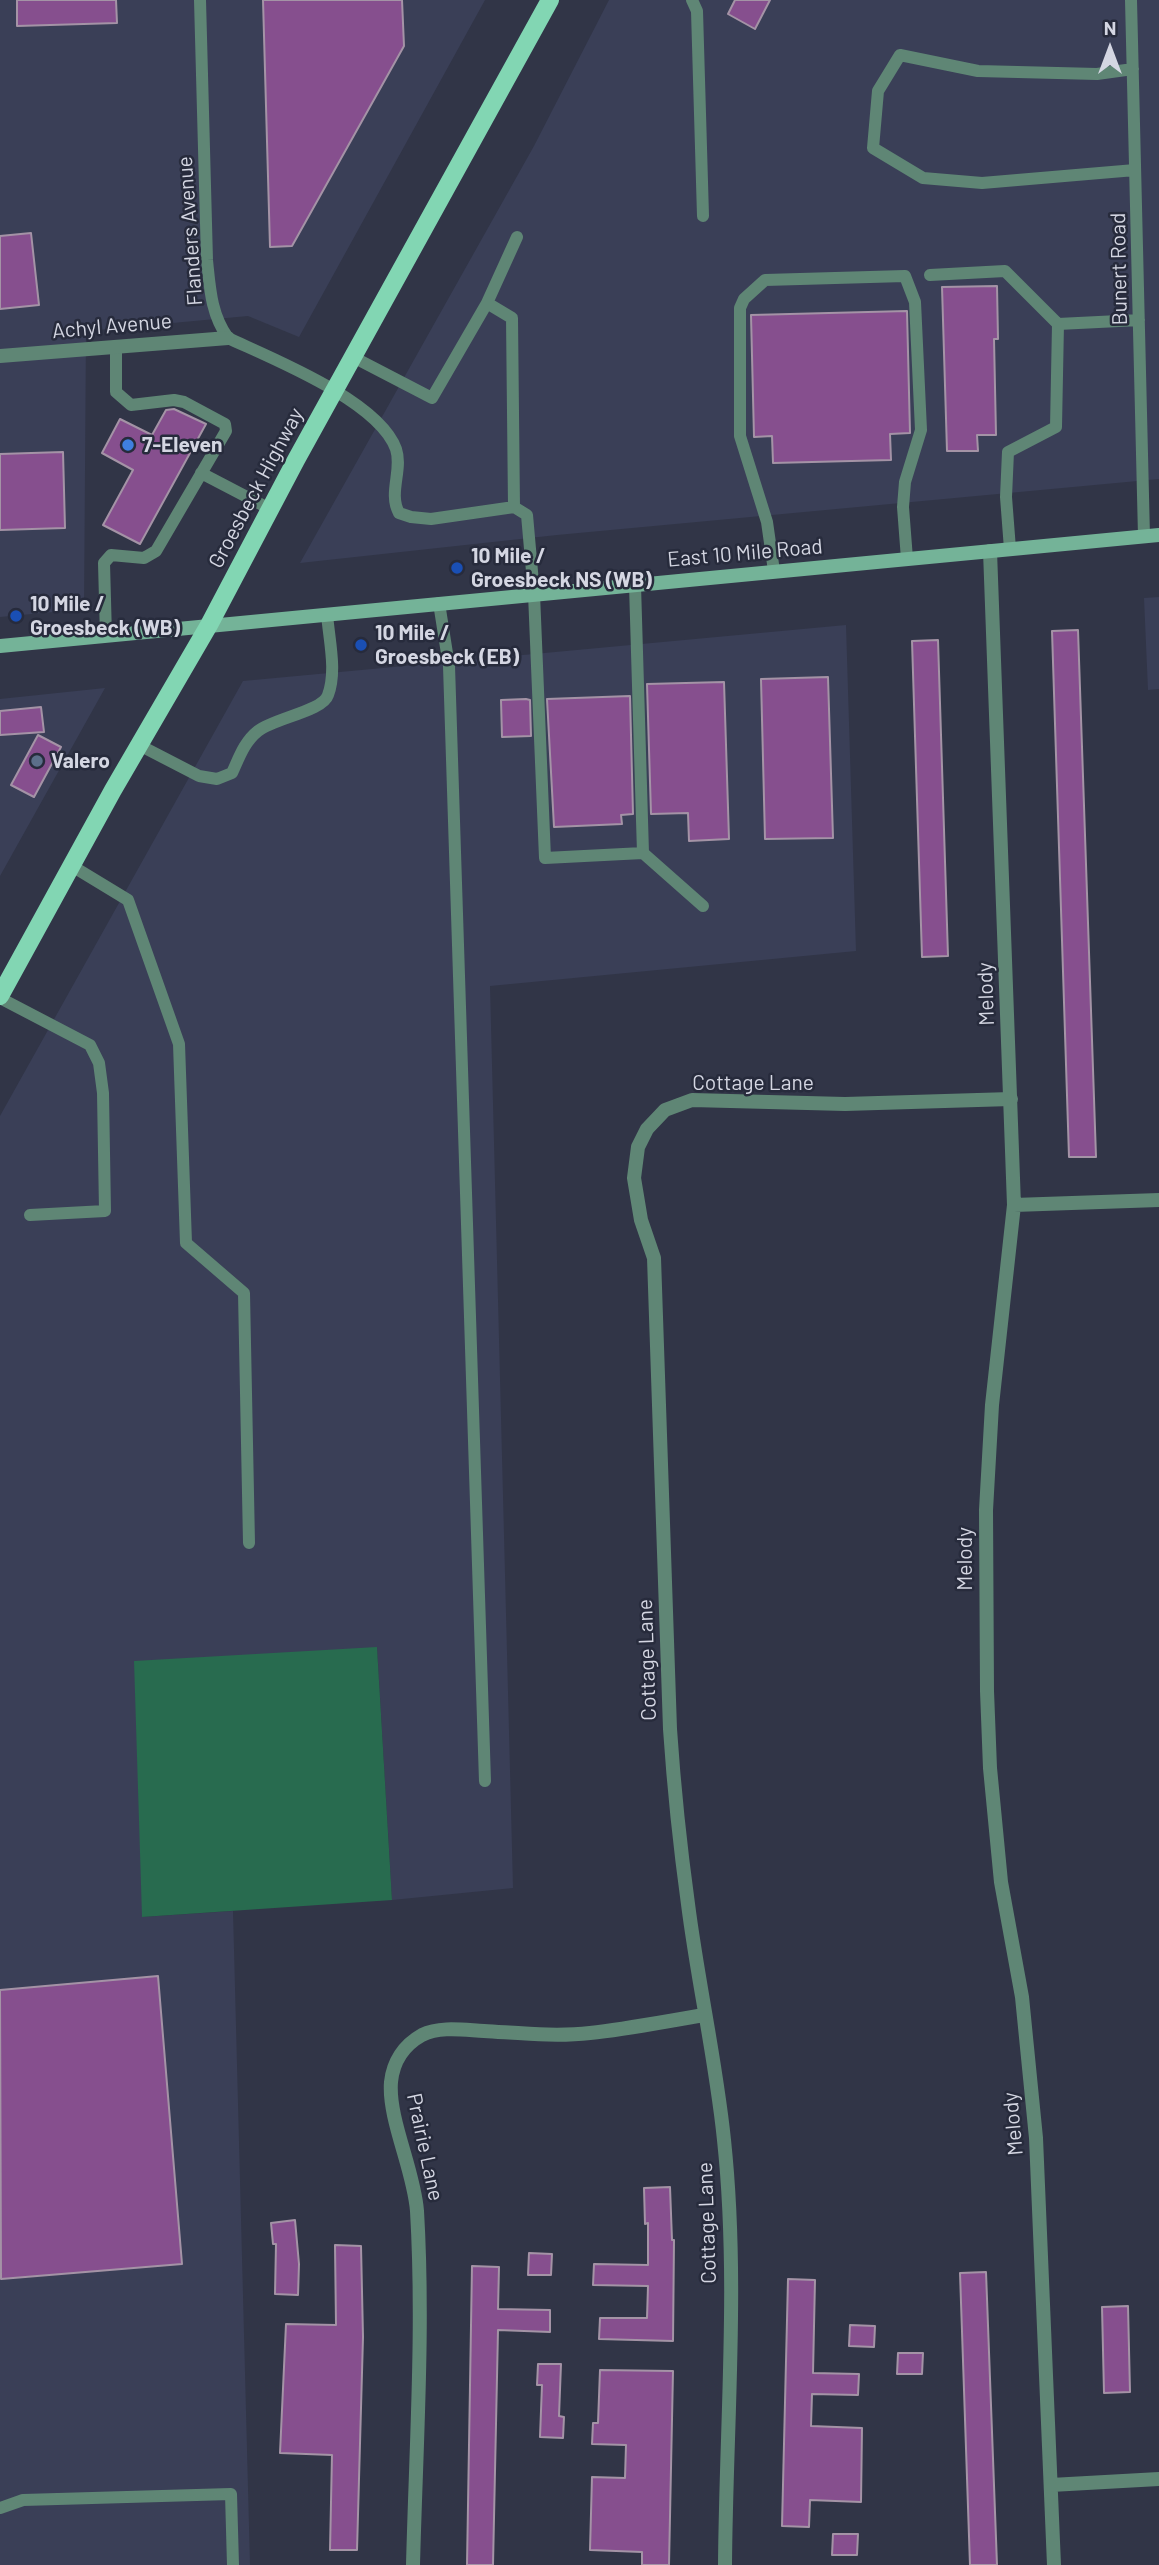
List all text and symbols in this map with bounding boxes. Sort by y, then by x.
north arrow [1075,14,1145,84]
text: N [1104,16,1116,39]
street label: Flanders Avenue [172,155,208,307]
street label: Bunert Road [1105,212,1133,326]
street label: Achyl Avenue [51,308,173,344]
street label: Groesbeck Highway [203,404,309,572]
place label: 7-Eleven [142,432,222,458]
marker: 7-Eleven [120,437,136,453]
street label: East 10 Mile Road [666,534,824,572]
place label: 10 Mile / Groesbeck NS (WB) [471,543,652,593]
marker: 10 Mile / Groesbeck NS (WB) [449,560,465,576]
place label: 10 Mile / Groesbeck (WB) [30,591,180,641]
marker: 10 Mile / Groesbeck (WB) [8,608,24,624]
place label: 10 Mile / Groesbeck (EB) [375,620,519,670]
marker: 10 Mile / Groesbeck (EB) [353,637,369,653]
place label: Valero [51,748,110,774]
marker: Valero [29,753,45,769]
street label: Melody [972,962,1000,1026]
street label: Cottage Lane [692,1070,814,1096]
street label: Melody [952,1527,978,1591]
street label: Cottage Lane [632,1599,662,1721]
street label: Prairie Lane [401,2091,449,2203]
street label: Melody [998,2091,1028,2157]
street label: Cottage Lane [692,2162,722,2284]

